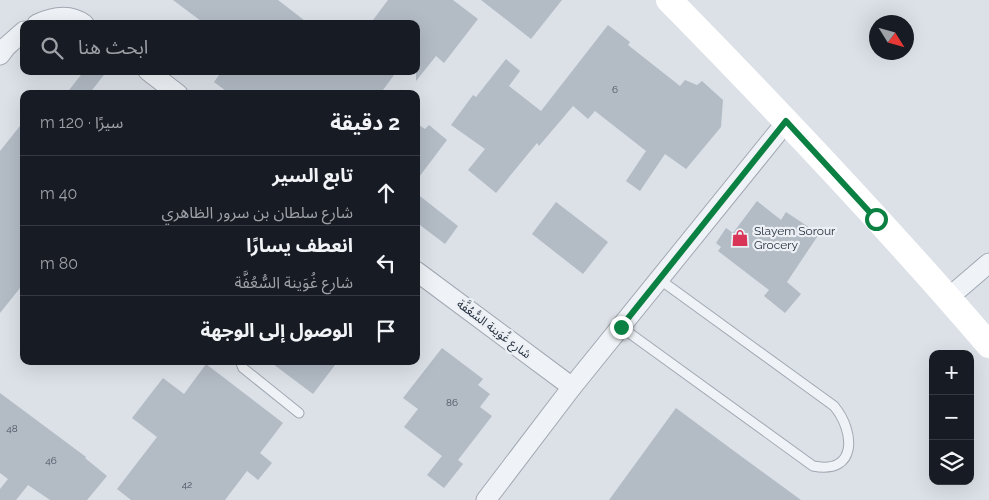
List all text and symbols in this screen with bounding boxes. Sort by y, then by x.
north arrow [869,15,914,60]
search box [20,20,420,75]
icon: search [38,34,66,62]
text: ابحث هنا [78,36,148,58]
house number: 6 [612,84,618,95]
text: 2 دقيقة [330,110,400,135]
text: سيرًا · 120 m [40,113,123,132]
text: تابع السير [272,164,353,186]
icon: ahead [372,179,400,207]
text: 40 m [40,184,77,203]
text: شارع سلطان بن سرور الظاهري [162,203,353,222]
route start [865,208,888,231]
place label: Slayem Sorour Grocery [754,224,836,252]
shop icon: Slayem Sorour Grocery [730,228,750,248]
text: انعطف يسارًا [246,234,353,256]
icon: left [372,249,400,277]
text: 80 m [40,254,78,273]
text: شارع غُوَينة السُّعُفَّة [234,273,353,292]
street label: شارع غُوَينة السُّعُفَّة [453,295,535,363]
route end [610,316,633,339]
icon: arrive [372,317,400,345]
text: الوصول إلى الوجهة [200,319,353,341]
map controls [929,350,974,485]
button: + [929,350,974,395]
button: − [929,395,974,440]
house number: 86 [446,397,458,408]
house number: 48 [6,423,18,434]
button: layers [929,440,974,485]
house number: 46 [45,455,57,466]
house number: 42 [182,479,192,490]

